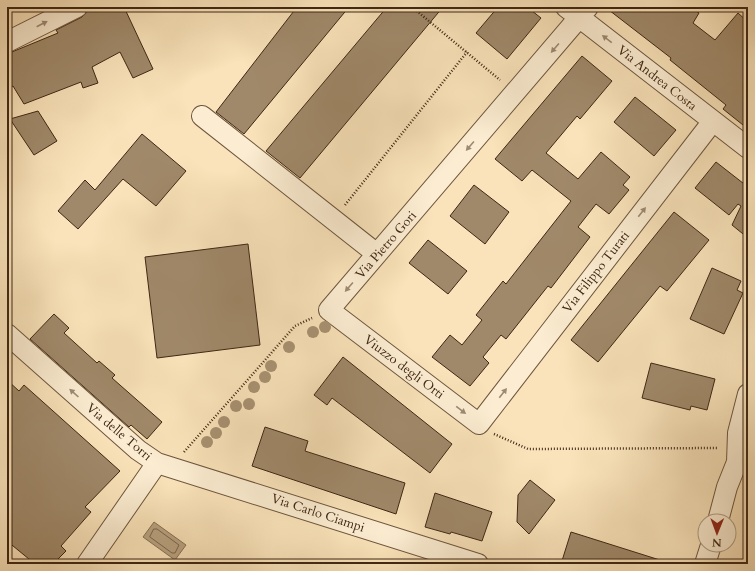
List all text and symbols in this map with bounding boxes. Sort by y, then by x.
one-way arrow [36,21,48,28]
one-way arrow [601,34,612,43]
street label: Via Andrea Costa [613,41,701,115]
one-way arrow [550,42,559,53]
one-way arrow [466,142,475,151]
street label: Via Pietro Gori [351,207,421,283]
one-way arrow [638,207,646,218]
street label: Via Filippo Turati [558,227,634,317]
one-way arrow [344,282,353,293]
street label: Viuzzo degli Orti [360,331,448,404]
one-way arrow [498,387,507,398]
one-way arrow [69,389,79,398]
street label: Via delle Torri [82,399,156,465]
one-way arrow [455,406,466,414]
street label: Via Carlo Ciampi [269,489,367,537]
north arrow [697,513,737,553]
text: N [711,535,722,550]

